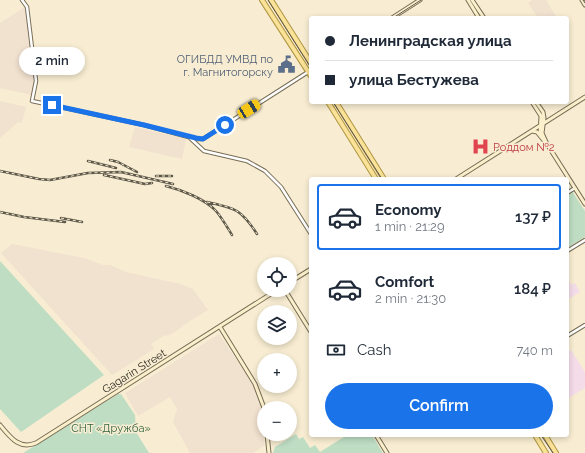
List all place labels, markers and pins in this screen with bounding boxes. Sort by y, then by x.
place label: ОГИБДД УМВД по г. Магнитогорску [177,53,273,79]
public building icon: ОГИБДД УМВД по г. Магнитогорску [276,55,296,75]
hospital icon: Роддом №2 [470,137,490,157]
place label: Роддом №2 [493,141,555,154]

